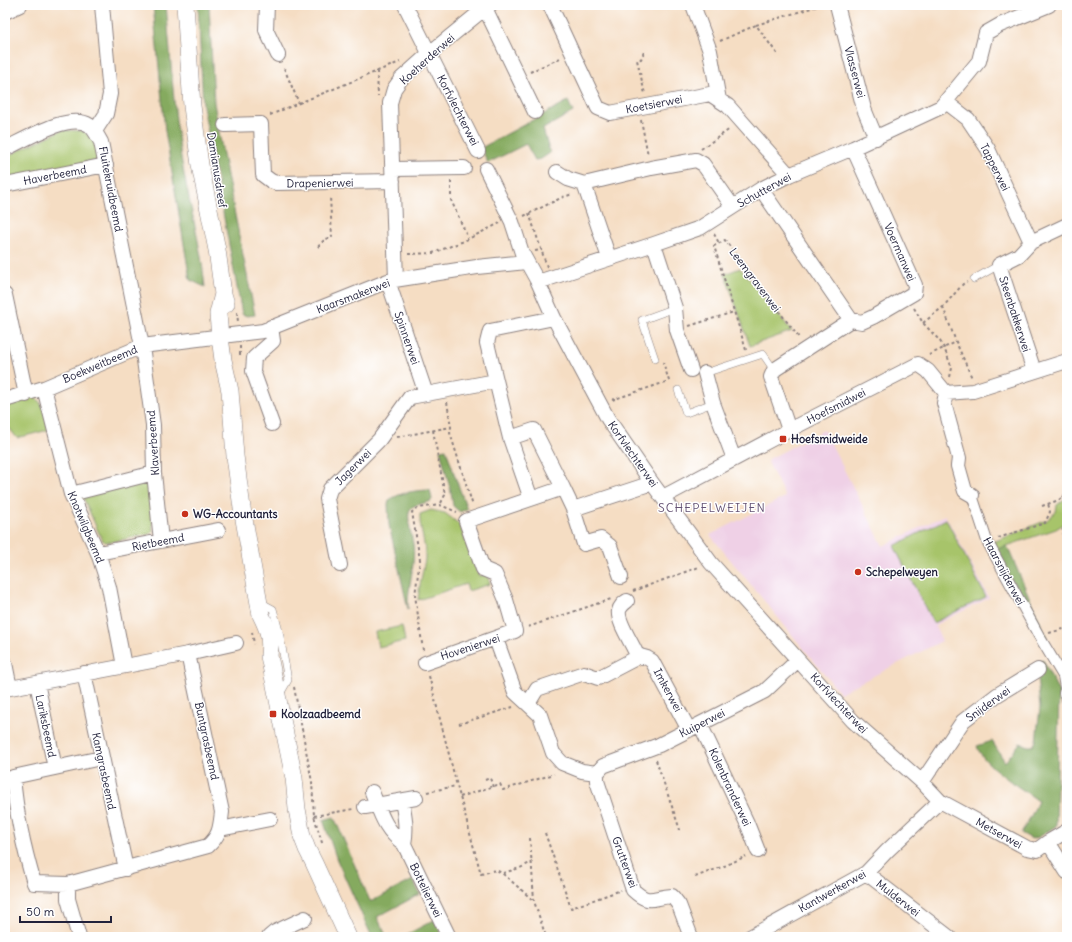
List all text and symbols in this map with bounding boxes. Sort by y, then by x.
street label: Koeherderwei [397,31,457,87]
street label: Vlasserwei [841,45,869,99]
street label: Korfvlechterwei [434,72,482,148]
street label: Koetsierwei [624,92,684,116]
street label: Damianusdreef [204,131,230,209]
street label: Tapperwei [977,141,1013,193]
street label: Fluitekruidbeemd [96,145,126,233]
street label: Haverbeemd [22,162,88,188]
street label: Schutterwei [735,170,793,210]
street label: Drapenierwei [286,175,354,191]
street label: Voermanwei [881,221,919,283]
street label: Leemgraverwei [726,245,784,315]
street label: Steenbakkerwei [996,274,1034,354]
street label: Kaarsmakerwei [314,276,392,316]
street label: Spinnerwei [391,310,423,366]
street label: Boekweitbeemd [61,342,140,386]
street label: Hoefsmidwei [804,385,868,427]
street label: Klaverbeemd [144,409,162,476]
street label: Korfvlechterwei [605,418,661,490]
place label: Hoefsmidweide [791,432,868,446]
marker: Hoefsmidweide [778,434,788,444]
street label: Jagerwei [332,446,374,488]
street label: Knotwilgbeemd [65,489,108,566]
district label: SCHEPELWEIJEN [658,500,766,515]
place label: WG-Accountants [193,507,278,521]
marker: WG-Accountants [180,509,190,519]
street label: Rietbeemd [131,530,186,554]
street label: Haarsnijderwei [980,535,1028,607]
place label: Schepelweyen [866,565,938,580]
marker: Schepelweyen [853,567,863,577]
street label: Hovenierwei [439,631,501,663]
street label: Imkerwei [651,666,685,714]
street label: Korfvlechterwei [807,670,871,736]
street label: Snijderwei [963,683,1013,725]
street label: Lariksbeemd [33,693,60,759]
street label: Buntgrasbeemd [192,701,222,782]
street label: Kuiperwei [677,706,727,740]
place label: Koolzaadbeemd [281,707,361,721]
marker: Koolzaadbeemd [268,709,278,719]
street label: Kamgrasbeemd [89,731,119,811]
street label: Kolenbranderwei [706,746,754,828]
street label: Metserwei [973,815,1025,851]
street label: Grutterwei [609,834,641,890]
street label: Bottelierwei [407,860,445,920]
street label: Kantwerkerwei [796,867,868,915]
street label: Mulderwei [873,877,923,919]
scale bar [20,898,111,924]
text: 50 m [26,904,55,919]

